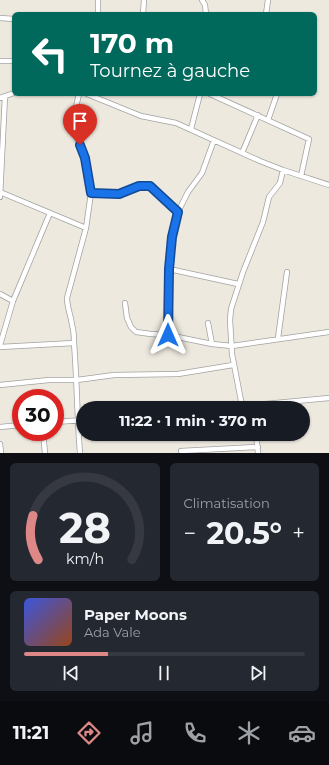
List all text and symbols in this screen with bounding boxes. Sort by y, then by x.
text: 170 m [90,26,174,60]
icon: left [24,28,76,80]
text: Tournez à gauche [90,60,250,82]
pin [63,104,97,145]
icon: arrive [69,110,91,132]
position arrow [147,314,189,356]
speed limit sign: 30 [12,389,64,441]
text: 11:22 · 1 min · 370 m [119,411,267,430]
text: Climatisation [184,495,270,511]
text: 28 [59,503,111,553]
text: 20.5° [206,515,282,552]
text: − [184,520,196,547]
text: + [292,520,305,547]
text: km/h [66,550,104,568]
text: Paper Moons [84,605,187,624]
text: Ada Vale [84,624,141,640]
icon: previous [60,662,82,684]
icon: pause [153,662,175,684]
icon: next [247,662,269,684]
icon: directions [75,719,103,747]
icon: music [128,719,156,747]
icon: phone [181,719,209,747]
icon: climate [235,719,263,747]
icon: car [288,719,316,747]
text: 11:21 [13,722,49,744]

